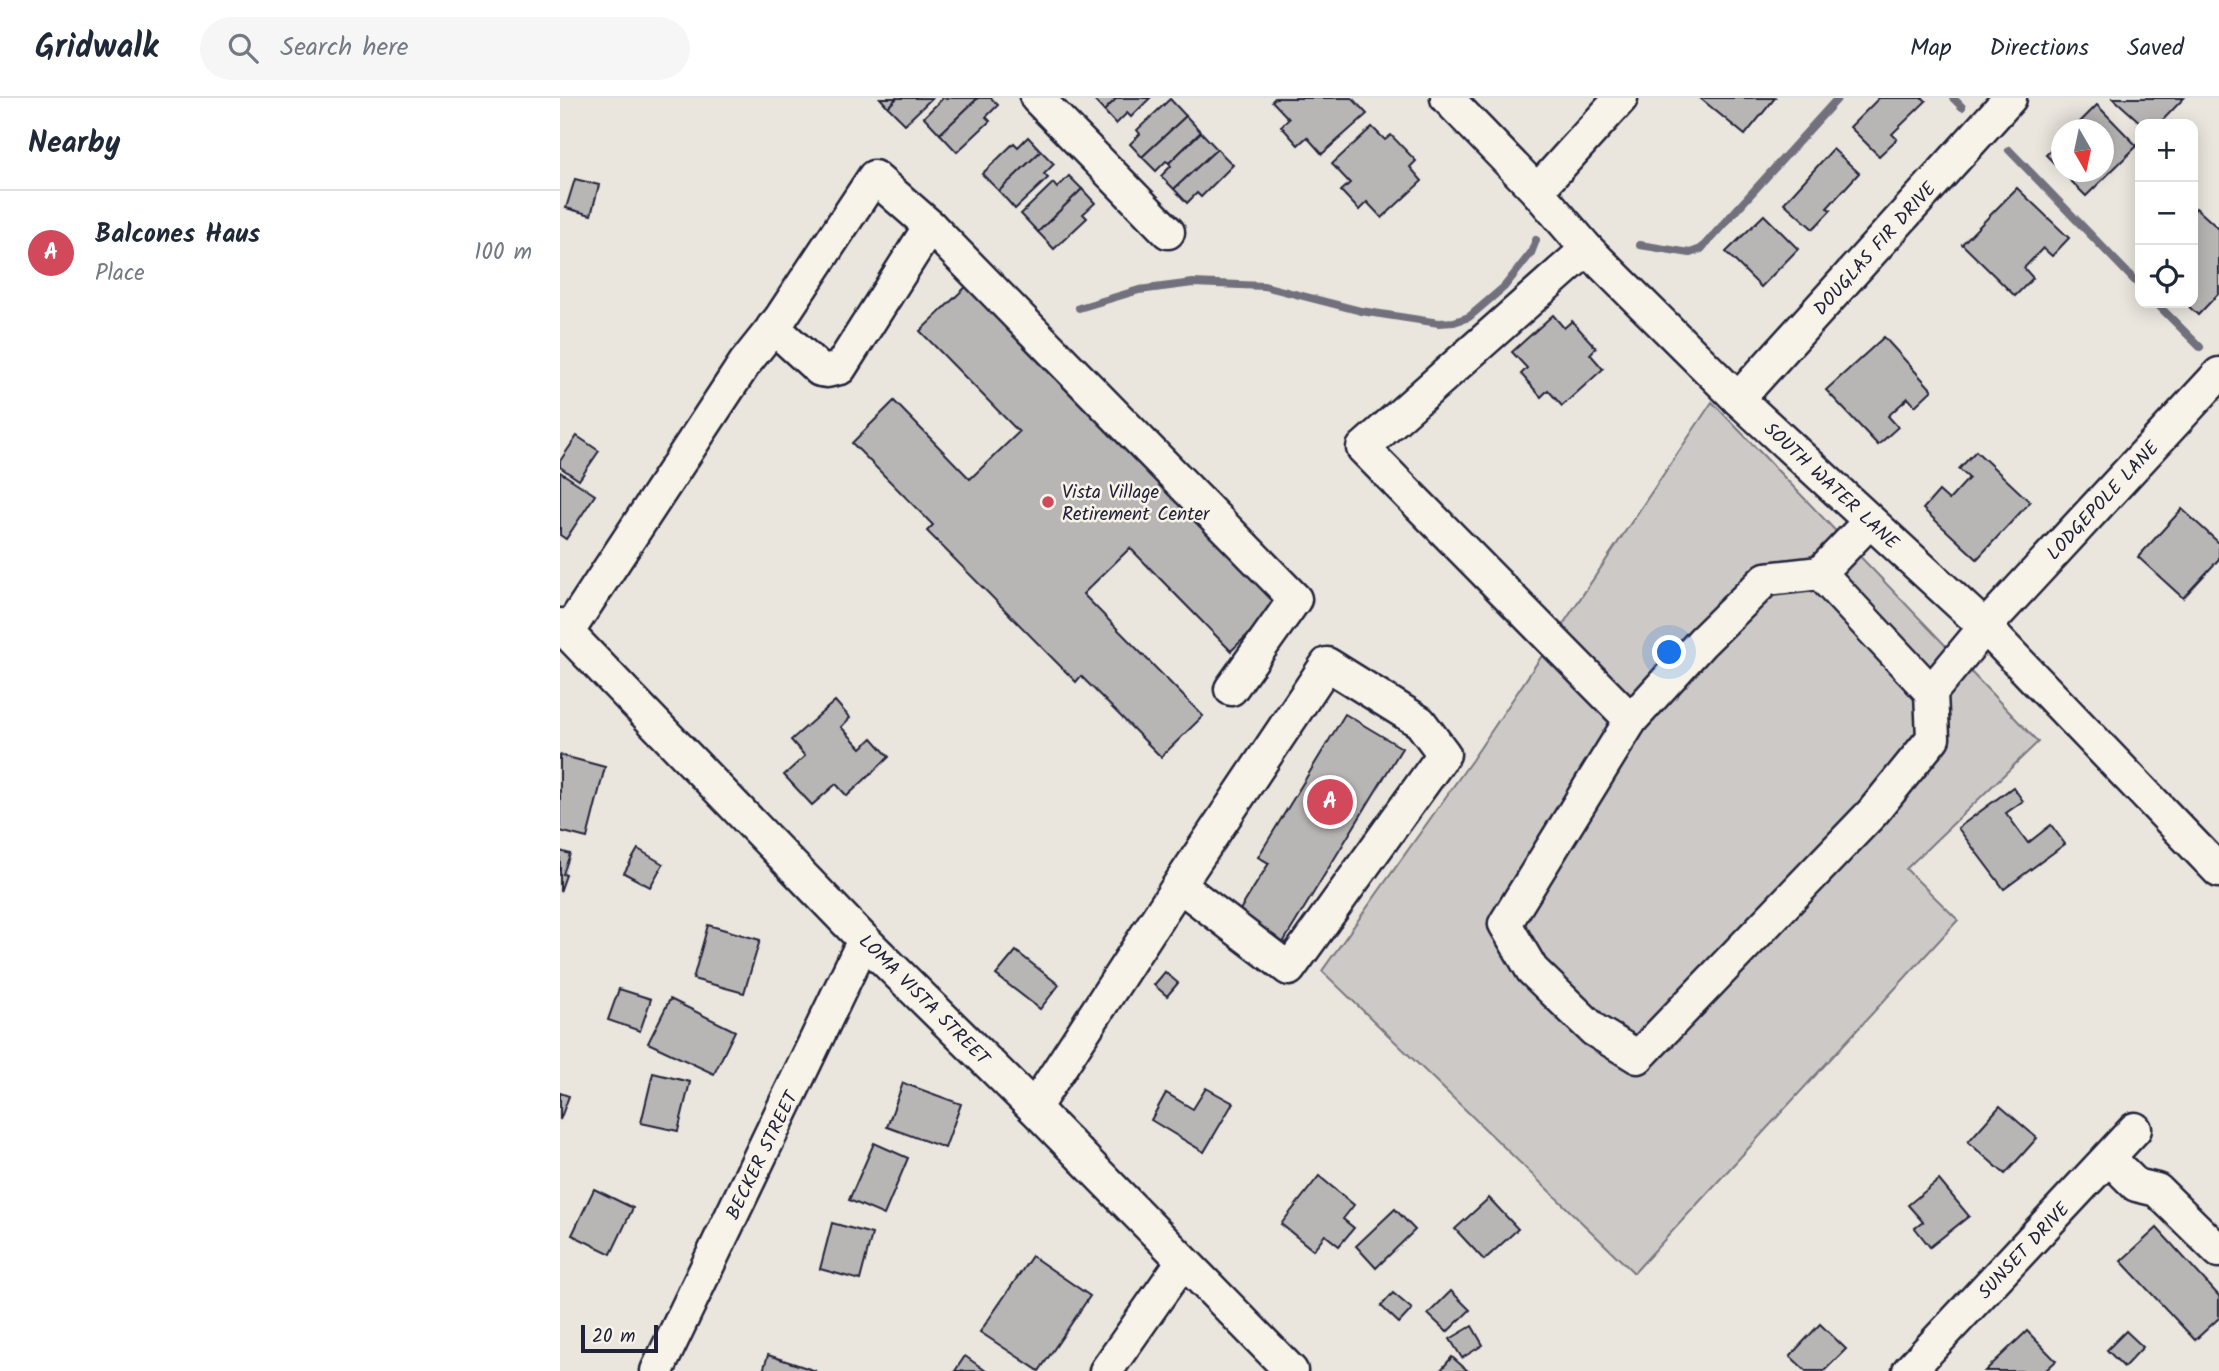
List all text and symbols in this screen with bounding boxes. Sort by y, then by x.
search box [200,17,690,80]
text: Gridwalk [35,22,158,75]
text: Search here [280,27,409,69]
icon: search [224,29,262,67]
text: Map [1910,29,1952,68]
text: Directions [1990,29,2089,68]
text: Saved [2127,29,2184,68]
north arrow [2051,119,2114,182]
map controls [2135,119,2198,308]
button: + [2135,119,2198,182]
text: Nearby [28,120,120,168]
street label: DOUGLAS FIR DRIVE [1807,175,1945,323]
button: − [2135,182,2198,245]
text: Balcones Haus [95,214,260,256]
text: A [44,235,58,271]
text: 100 m [474,235,532,271]
button: locate [2135,245,2198,308]
text: Place [95,256,145,292]
street label: SOUTH WATER LANE [1756,416,1906,558]
street label: LODGEPOLE LANE [2040,434,2168,568]
place label: Vista Village Retirement Center [1062,478,1211,530]
marker: Vista Village Retirement Center [1040,494,1056,510]
your location [1652,635,1686,669]
pin: A [1307,776,1353,828]
street label: LOMA VISTA STREET [851,928,997,1074]
street label: BECKER STREET [719,1085,808,1225]
street label: SUNSET DRIVE [1971,1195,2078,1307]
scale bar [581,1322,658,1354]
text: 20 m [592,1322,635,1352]

